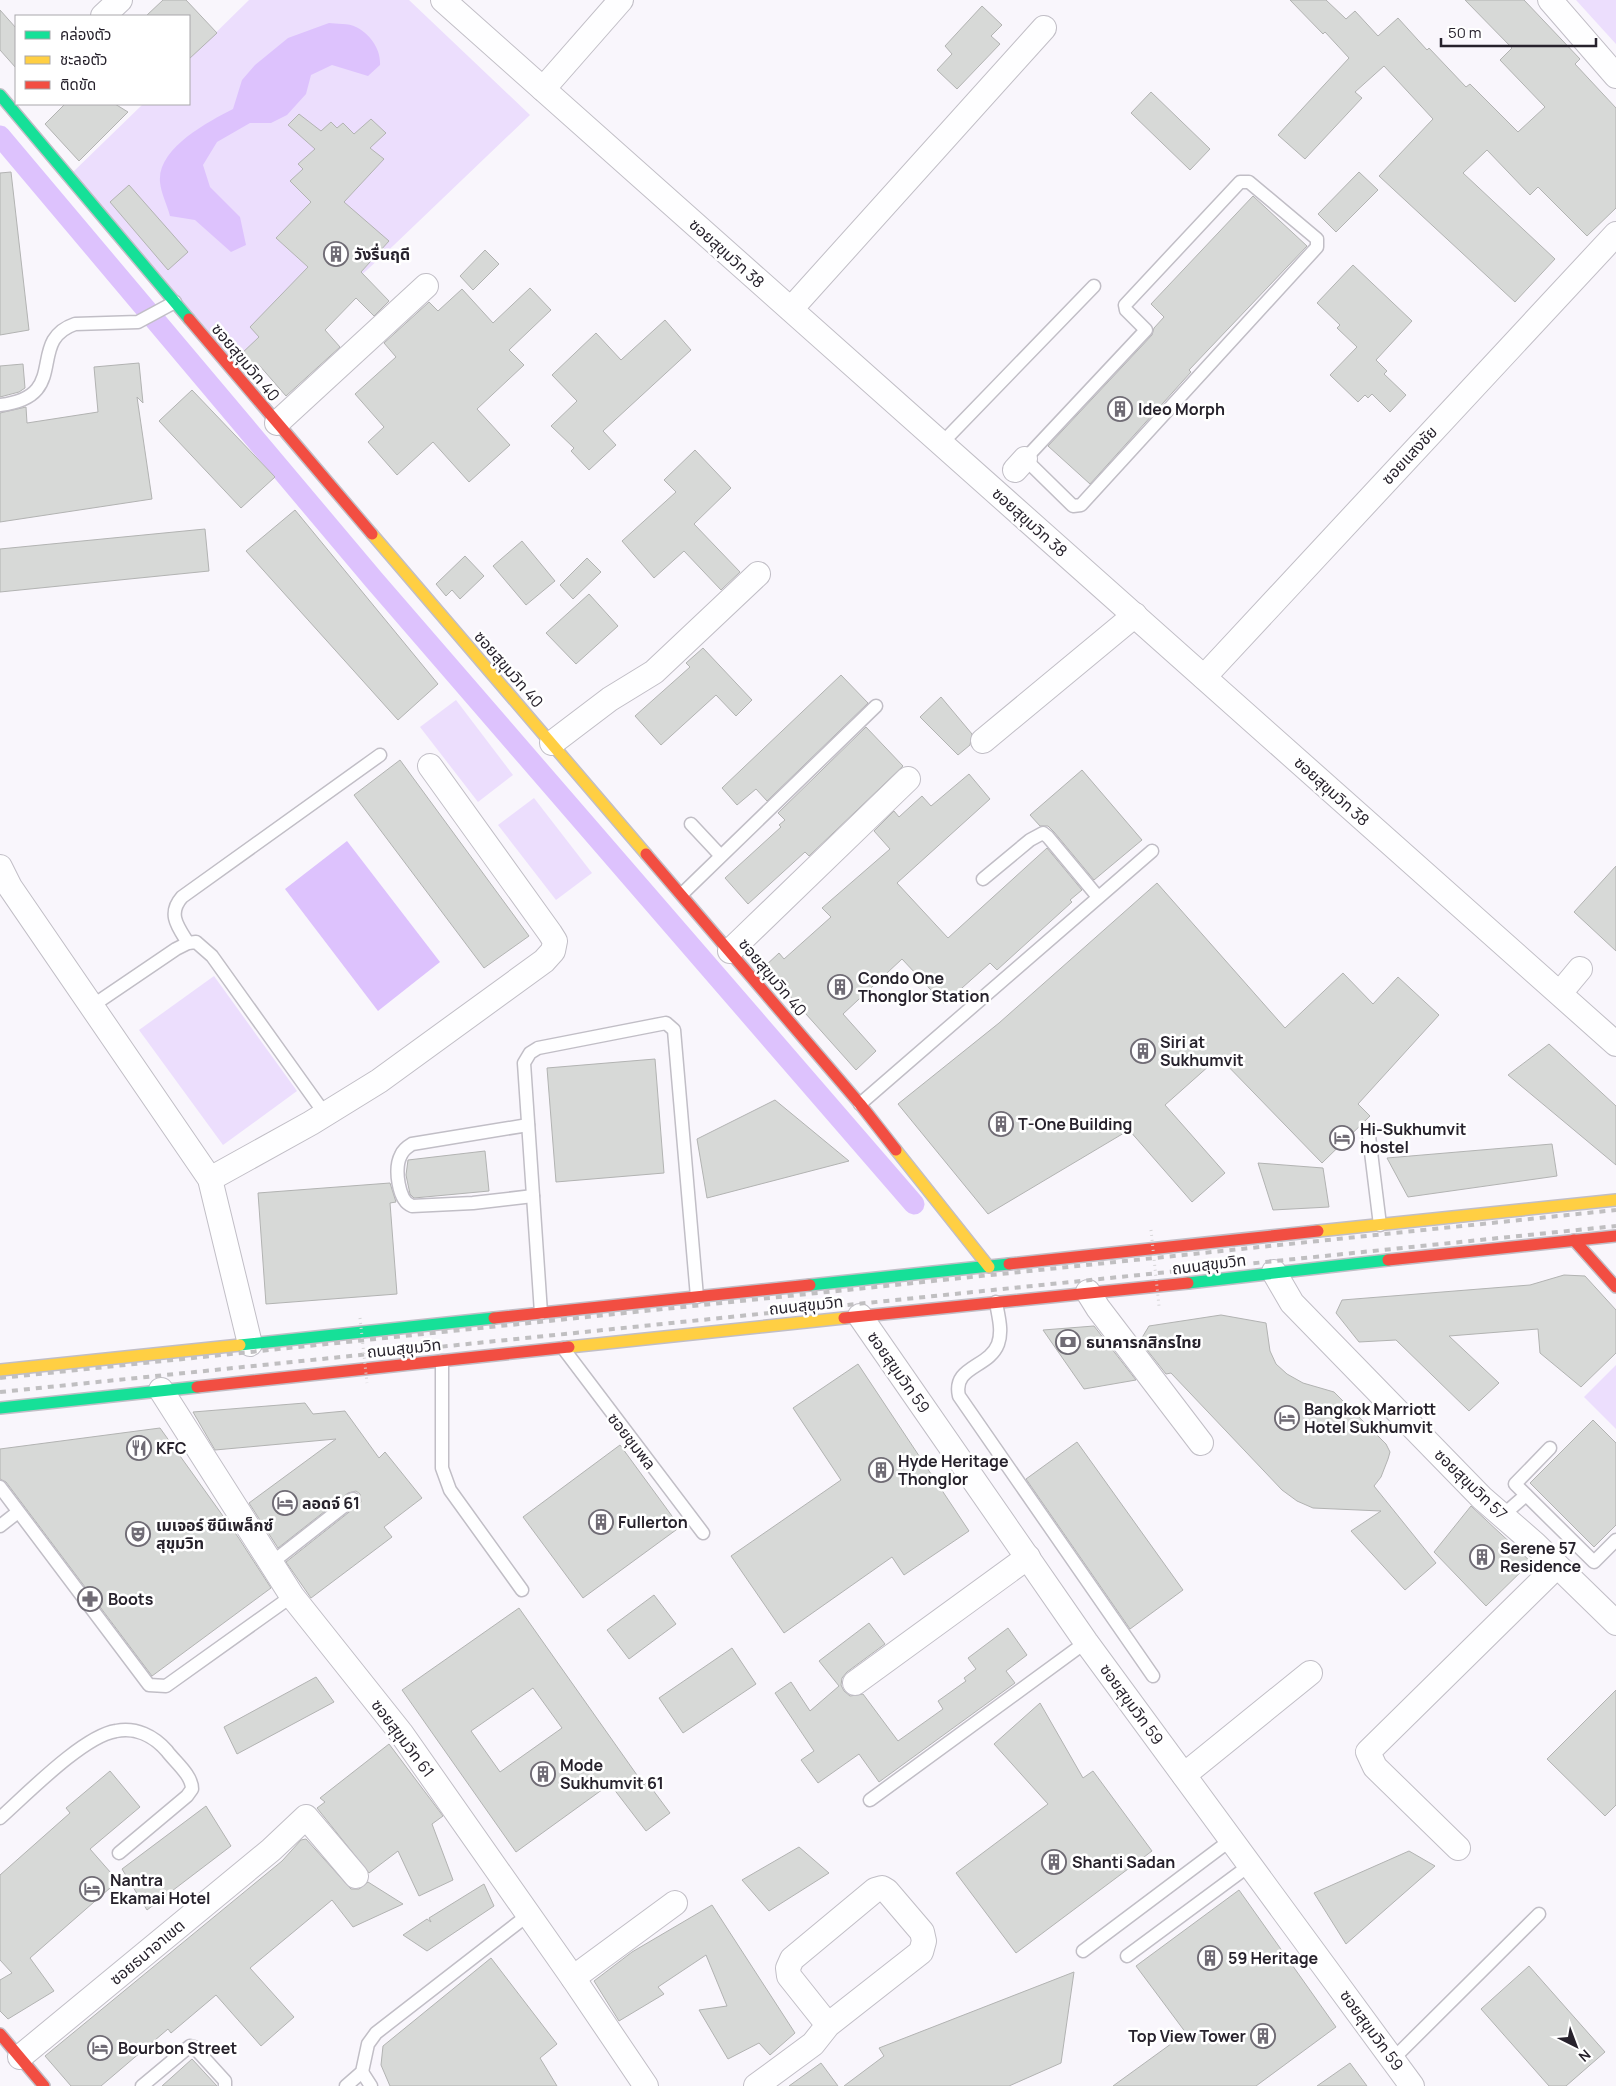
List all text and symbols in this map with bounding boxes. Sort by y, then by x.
legend [15,15,190,105]
scale bar [1441,15,1596,47]
text: 50 m [1448,22,1482,43]
text: คล่องตัว [60,24,111,45]
text: ชะลอตัว [60,49,107,70]
text: ติดขัด [60,74,96,95]
street label: ซอยสุขุมวิท 38 [685,213,769,293]
building icon: วังรื่นฤดี [323,241,349,267]
place label: วังรื่นฤดี [354,243,410,265]
street label: ซอยสุขุมวิท 40 [207,318,285,406]
building icon: Ideo Morph [1107,396,1133,422]
place label: Ideo Morph [1138,398,1225,420]
street label: ซอยแสงชัย [1376,421,1442,489]
street label: ซอยสุขุมวิท 38 [988,482,1072,562]
street label: ซอยสุขุมวิท 40 [469,626,549,712]
street label: ซอยสุขุมวิท 38 [1290,751,1374,831]
street label: ซอยสุขุมวิท 40 [734,933,812,1021]
place label: Condo One Thonglor Station [858,967,989,1007]
building icon: Condo One Thonglor Station [827,974,853,1000]
place label: Siri at Sukhumvit [1160,1031,1244,1071]
building icon: Siri at Sukhumvit [1130,1038,1156,1064]
building icon: T-One Building [988,1111,1014,1137]
place label: T-One Building [1018,1113,1132,1135]
place label: Hi-Sukhumvit hostel [1360,1118,1467,1158]
hotel icon: Hi-Sukhumvit hostel [1329,1125,1355,1151]
street label: ถนนสุขุมวิท [1171,1249,1247,1279]
street label: ถนนสุขุมวิท [768,1290,844,1320]
street label: ซอยสุขุมวิท 59 [863,1327,935,1417]
bank icon: ธนาคารกสิกรไทย [1055,1329,1081,1355]
place label: ธนาคารกสิกรไทย [1086,1331,1202,1353]
street label: ถนนสุขุมวิท [366,1333,442,1363]
place label: Bangkok Marriott Hotel Sukhumvit [1304,1398,1436,1438]
hotel icon: Bangkok Marriott Hotel Sukhumvit [1274,1405,1300,1431]
street label: ซอยชุมพล [603,1408,661,1474]
restaurant icon: KFC [126,1435,152,1461]
place label: KFC [156,1437,187,1459]
street label: ซอยสุขุมวิท 57 [1430,1444,1512,1524]
place label: Hyde Heritage Thonglor [898,1450,1009,1490]
building icon: Hyde Heritage Thonglor [868,1457,894,1483]
hotel icon: ลอดจ์ 61 [272,1490,298,1516]
place label: ลอดจ์ 61 [302,1492,360,1514]
building icon: Fullerton [588,1509,614,1535]
place label: Fullerton [618,1511,688,1533]
place label: เมเจอร์ ซีนีเพล็กซ์ สุขุมวิท [156,1514,274,1554]
theatre icon: เมเจอร์ ซีนีเพล็กซ์ สุขุมวิท [125,1521,151,1547]
place label: Serene 57 Residence [1500,1537,1581,1577]
building icon: Serene 57 Residence [1469,1544,1495,1570]
pharmacy icon: Boots [77,1586,103,1612]
place label: Boots [108,1588,154,1610]
street label: ซอยสุขุมวิท 59 [1095,1659,1169,1749]
street label: ซอยสุขุมวิท 61 [367,1695,439,1781]
place label: Mode Sukhumvit 61 [560,1754,664,1794]
building icon: Mode Sukhumvit 61 [530,1761,556,1787]
building icon: Shanti Sadan [1041,1849,1067,1875]
place label: Shanti Sadan [1072,1851,1175,1873]
place label: Nantra Ekamai Hotel [110,1869,211,1909]
hotel icon: Nantra Ekamai Hotel [79,1876,105,1902]
street label: ซอยธนาอาเขต [105,1914,189,1990]
building icon: 59 Heritage [1197,1945,1223,1971]
place label: 59 Heritage [1228,1947,1319,1969]
street label: ซอยสุขุมวิท 59 [1335,1985,1409,2075]
north arrow [1551,2021,1601,2071]
building icon: Top View Tower [1250,2023,1276,2049]
place label: Top View Tower [1128,2025,1246,2047]
hotel icon: Bourbon Street [87,2035,113,2061]
place label: Bourbon Street [118,2037,237,2059]
text: N [1575,2046,1595,2066]

